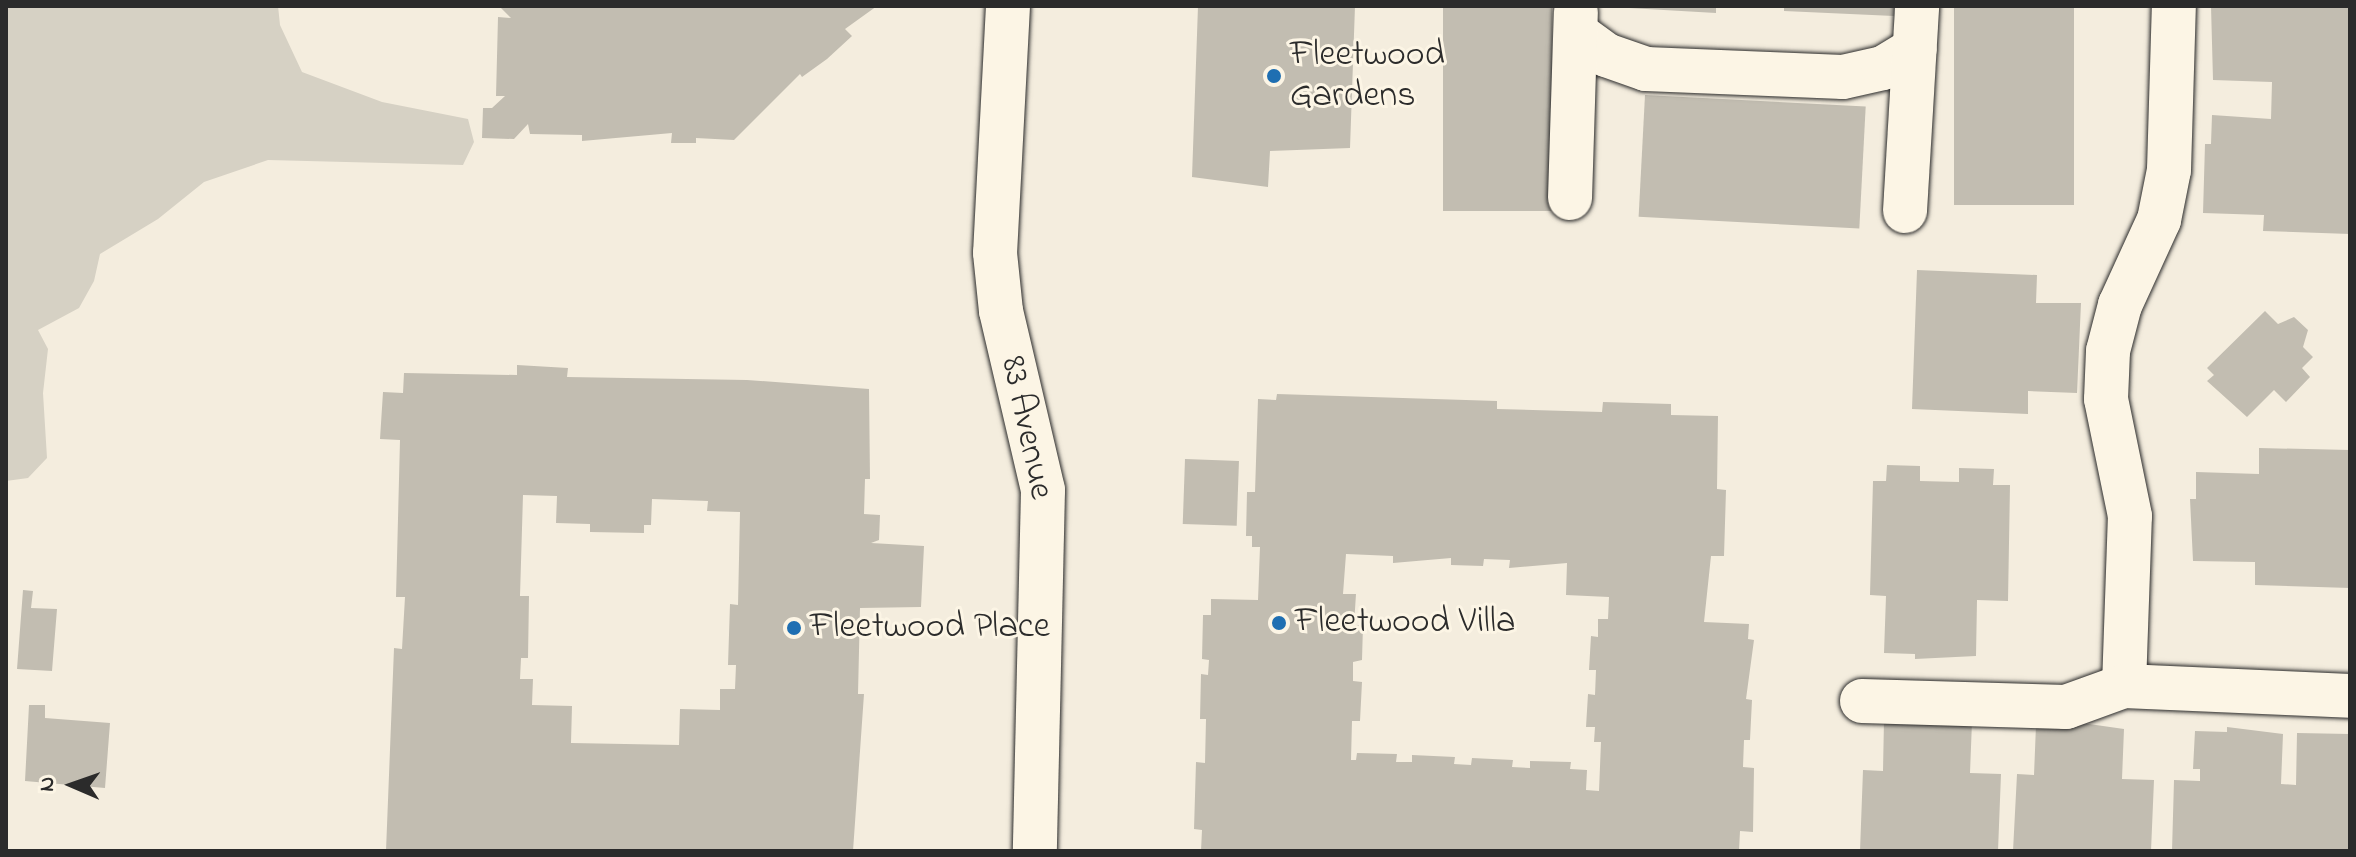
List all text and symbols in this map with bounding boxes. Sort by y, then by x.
place label: Fleetwood Gardens [1290,33,1445,118]
marker: Fleetwood Gardens [1265,67,1283,85]
street label: 83 Avenue [990,353,1062,503]
place label: Fleetwood Villa [1295,601,1515,645]
place label: Fleetwood Place [810,606,1050,650]
marker: Fleetwood Villa [1270,614,1288,632]
marker: Fleetwood Place [785,619,803,637]
north arrow [32,745,112,825]
text: N [32,776,64,792]

